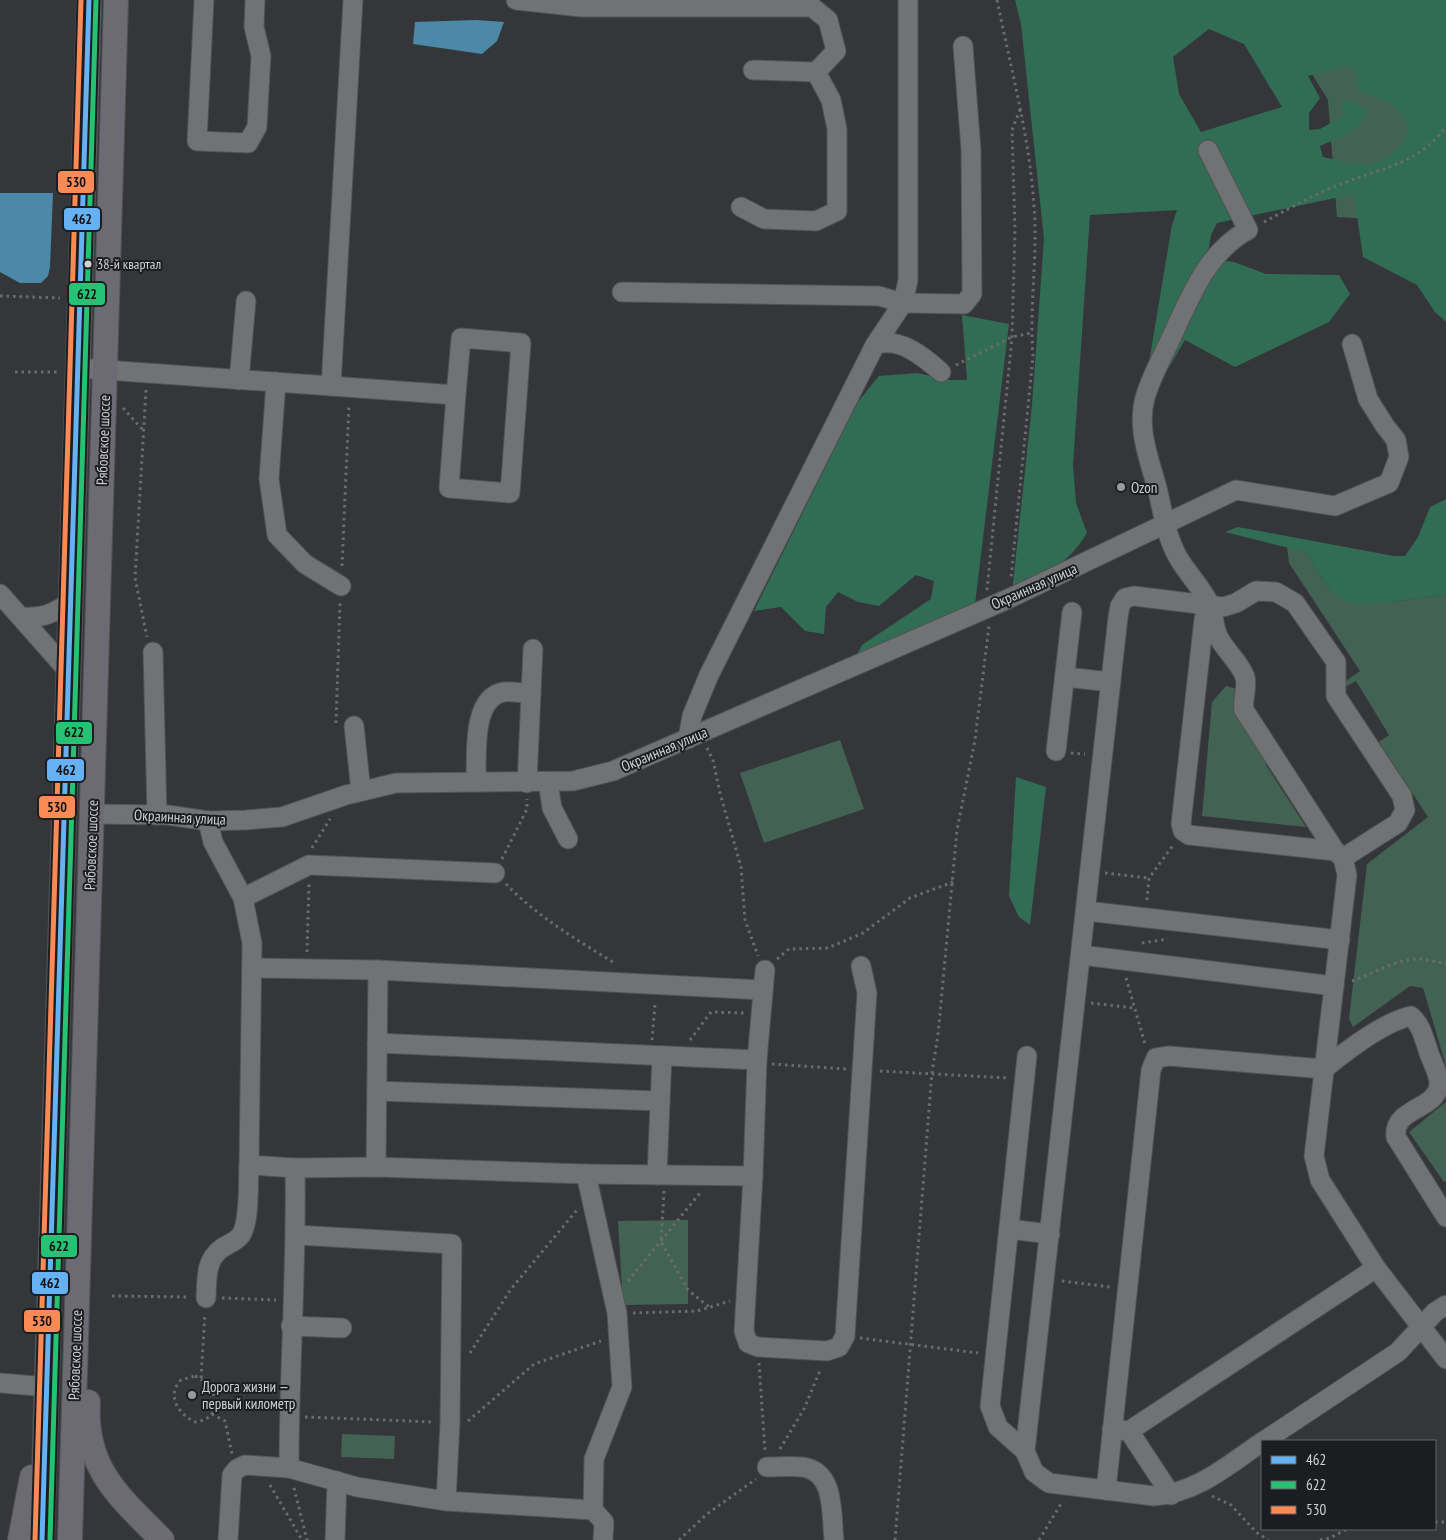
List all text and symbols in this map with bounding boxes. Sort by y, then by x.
line badge: 530 [57,170,95,194]
text: 530 [66,173,86,191]
line badge: 462 [63,207,101,231]
text: 462 [72,210,92,228]
place label: 38-й квартал [97,255,161,273]
marker: 38-й квартал [83,259,93,269]
line badge: 622 [68,282,106,306]
text: 622 [77,285,97,303]
street label: Рябовское шоссе [92,395,114,485]
place label: Ozon [1131,478,1157,497]
marker: Ozon [1115,481,1127,493]
street label: Окраинная улица [988,559,1080,613]
line badge: 622 [55,721,93,745]
street label: Окраинная улица [618,722,710,776]
text: 622 [64,723,84,741]
line badge: 462 [46,758,85,782]
text: 462 [56,761,76,779]
line badge: 530 [38,795,76,819]
text: 530 [47,798,67,816]
street label: Рябовское шоссе [80,800,102,890]
street label: Окраинная улица [134,805,226,829]
line badge: 622 [40,1234,78,1258]
text: 622 [49,1237,69,1255]
line badge: 462 [31,1271,69,1295]
text: 462 [40,1274,60,1292]
line badge: 530 [23,1309,61,1333]
street label: Рябовское шоссе [64,1310,86,1400]
text: 530 [32,1312,52,1330]
place label: Дорога жизни — первый километр [202,1377,295,1413]
marker: Дорога жизни — первый километр [186,1389,198,1401]
legend [1261,1440,1436,1530]
text: 462 [1306,1450,1326,1469]
text: 622 [1306,1475,1326,1494]
text: 530 [1306,1500,1327,1519]

